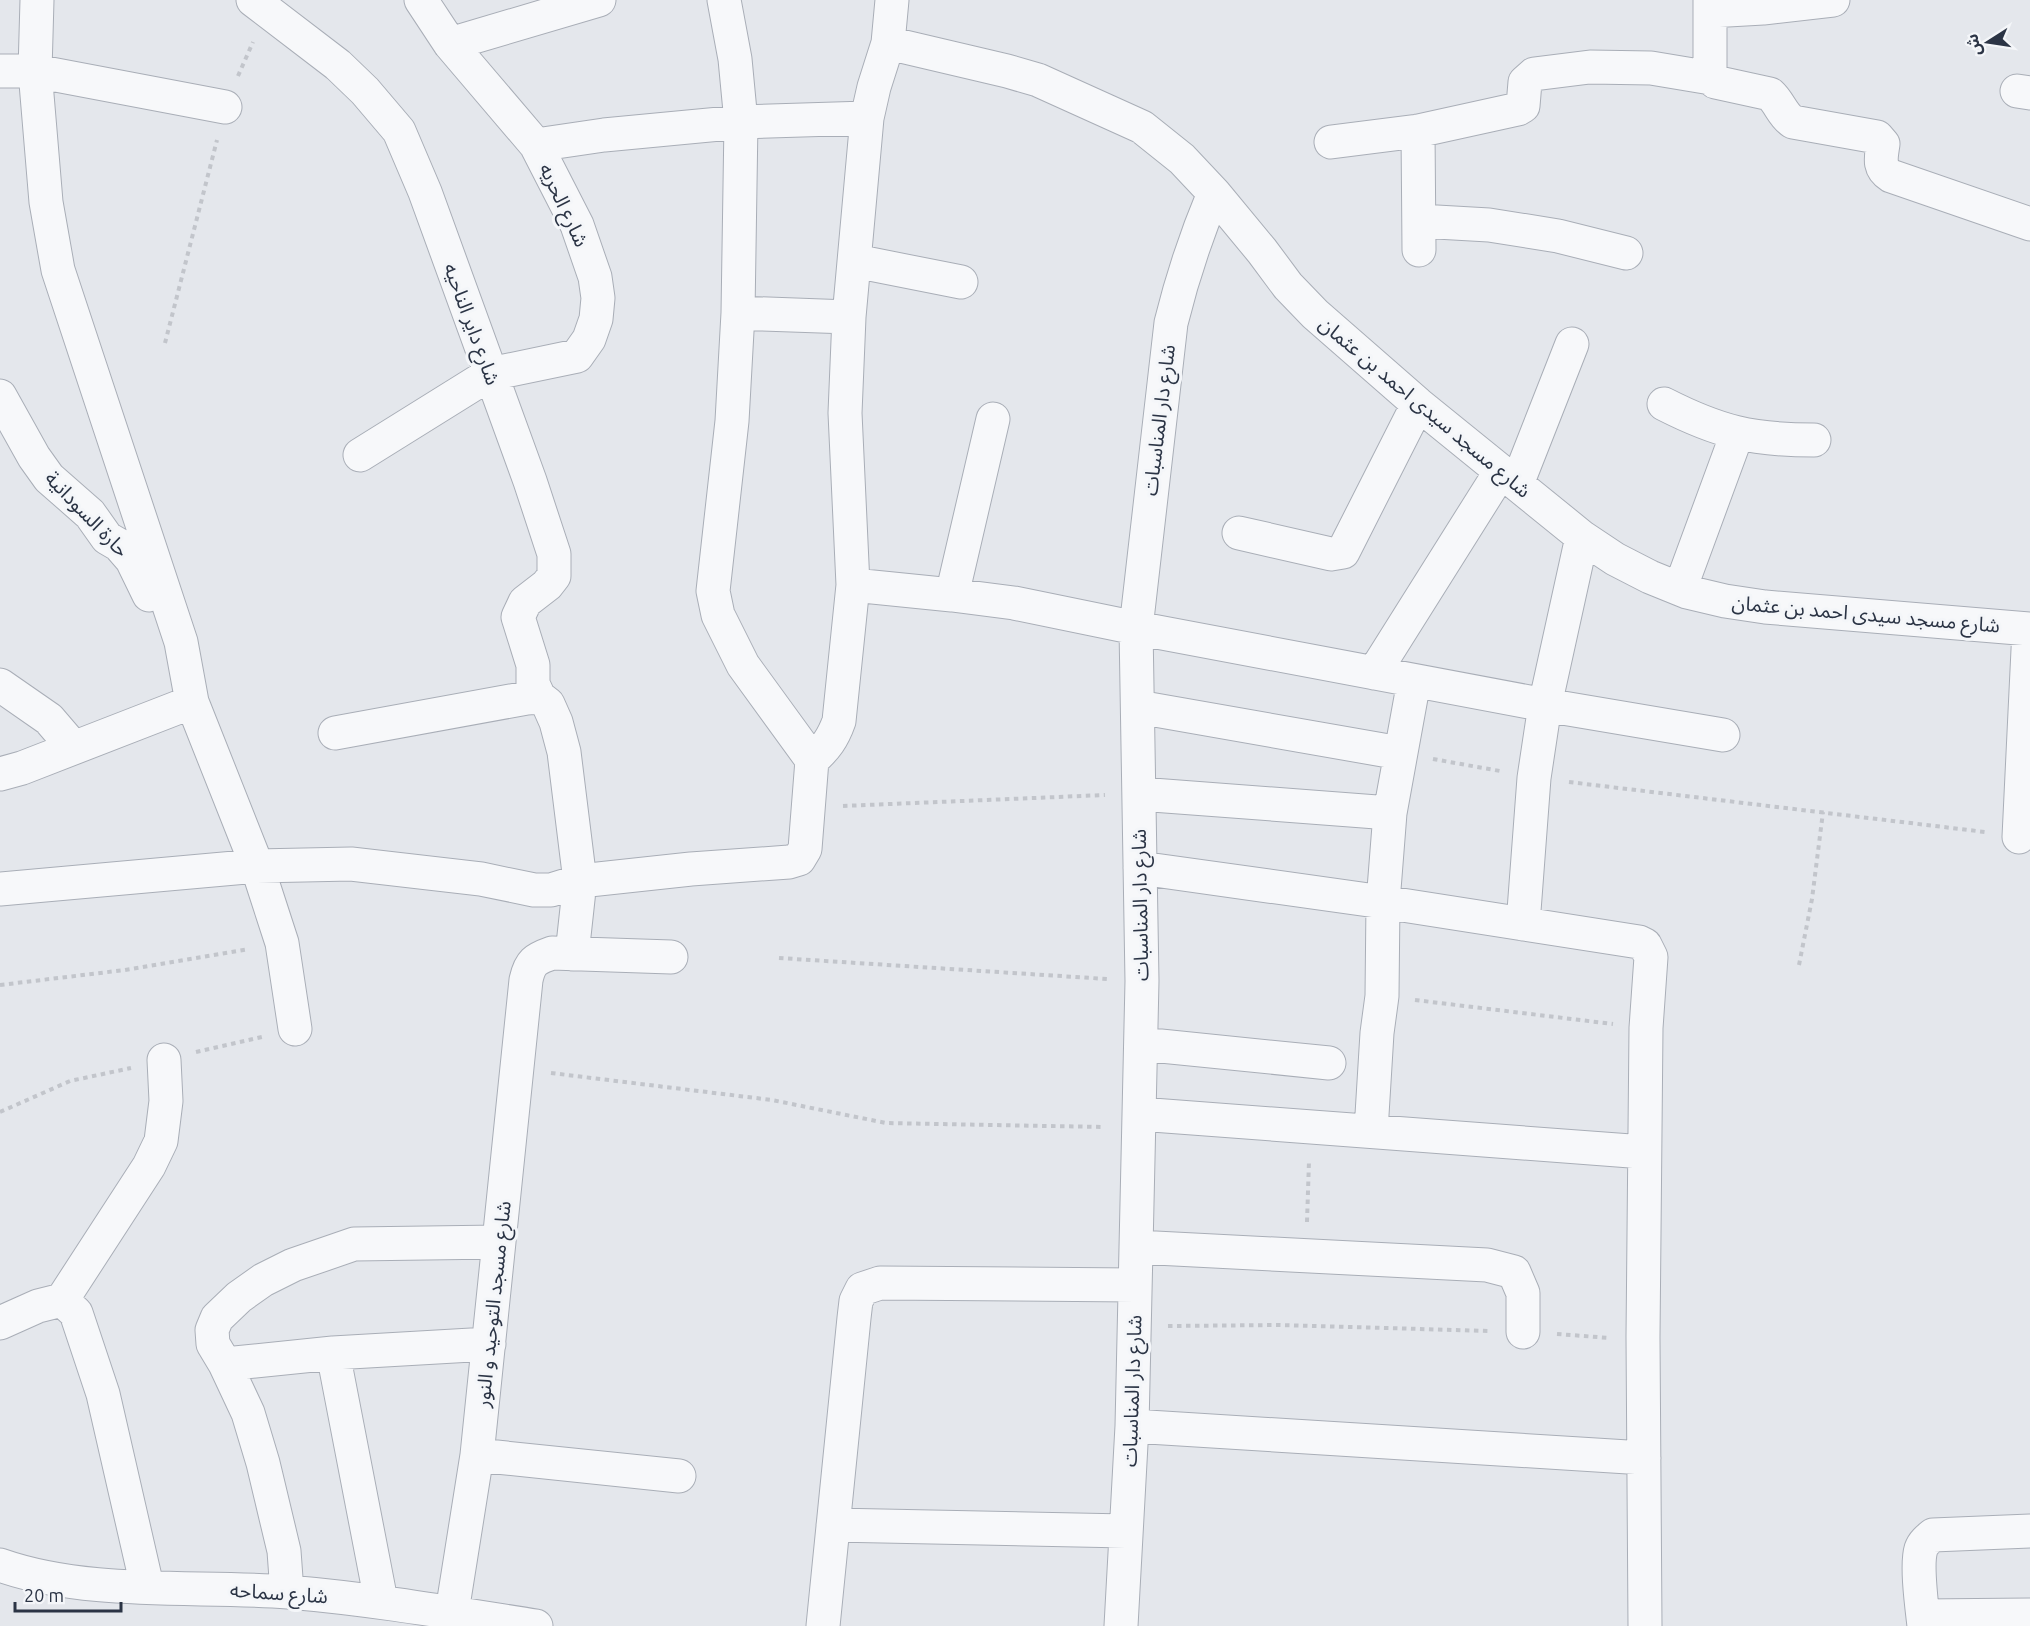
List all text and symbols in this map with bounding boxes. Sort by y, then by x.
north arrow [1958,12,2018,72]
text: ش [1962,32,1985,58]
street label: شارع الحريه [532,159,594,252]
street label: شارع داير الناحيه [436,260,505,389]
street label: شارع مسجد سيدى احمد بن عثمان [1312,311,1536,505]
street label: شارع دار المناسبات [1138,343,1183,497]
street label: حارة السودانية [40,466,134,562]
street label: شارع مسجد سيدى احمد بن عثمان [1731,590,2001,641]
street label: شارع دار المناسبات [1127,829,1156,981]
street label: شارع مسجد التوحيد و النور [470,1200,519,1410]
street label: شارع دار المناسبات [1117,1315,1150,1468]
scale bar [15,1575,122,1613]
street label: شارع سماحه [229,1578,329,1611]
text: 20 m [24,1585,64,1605]

